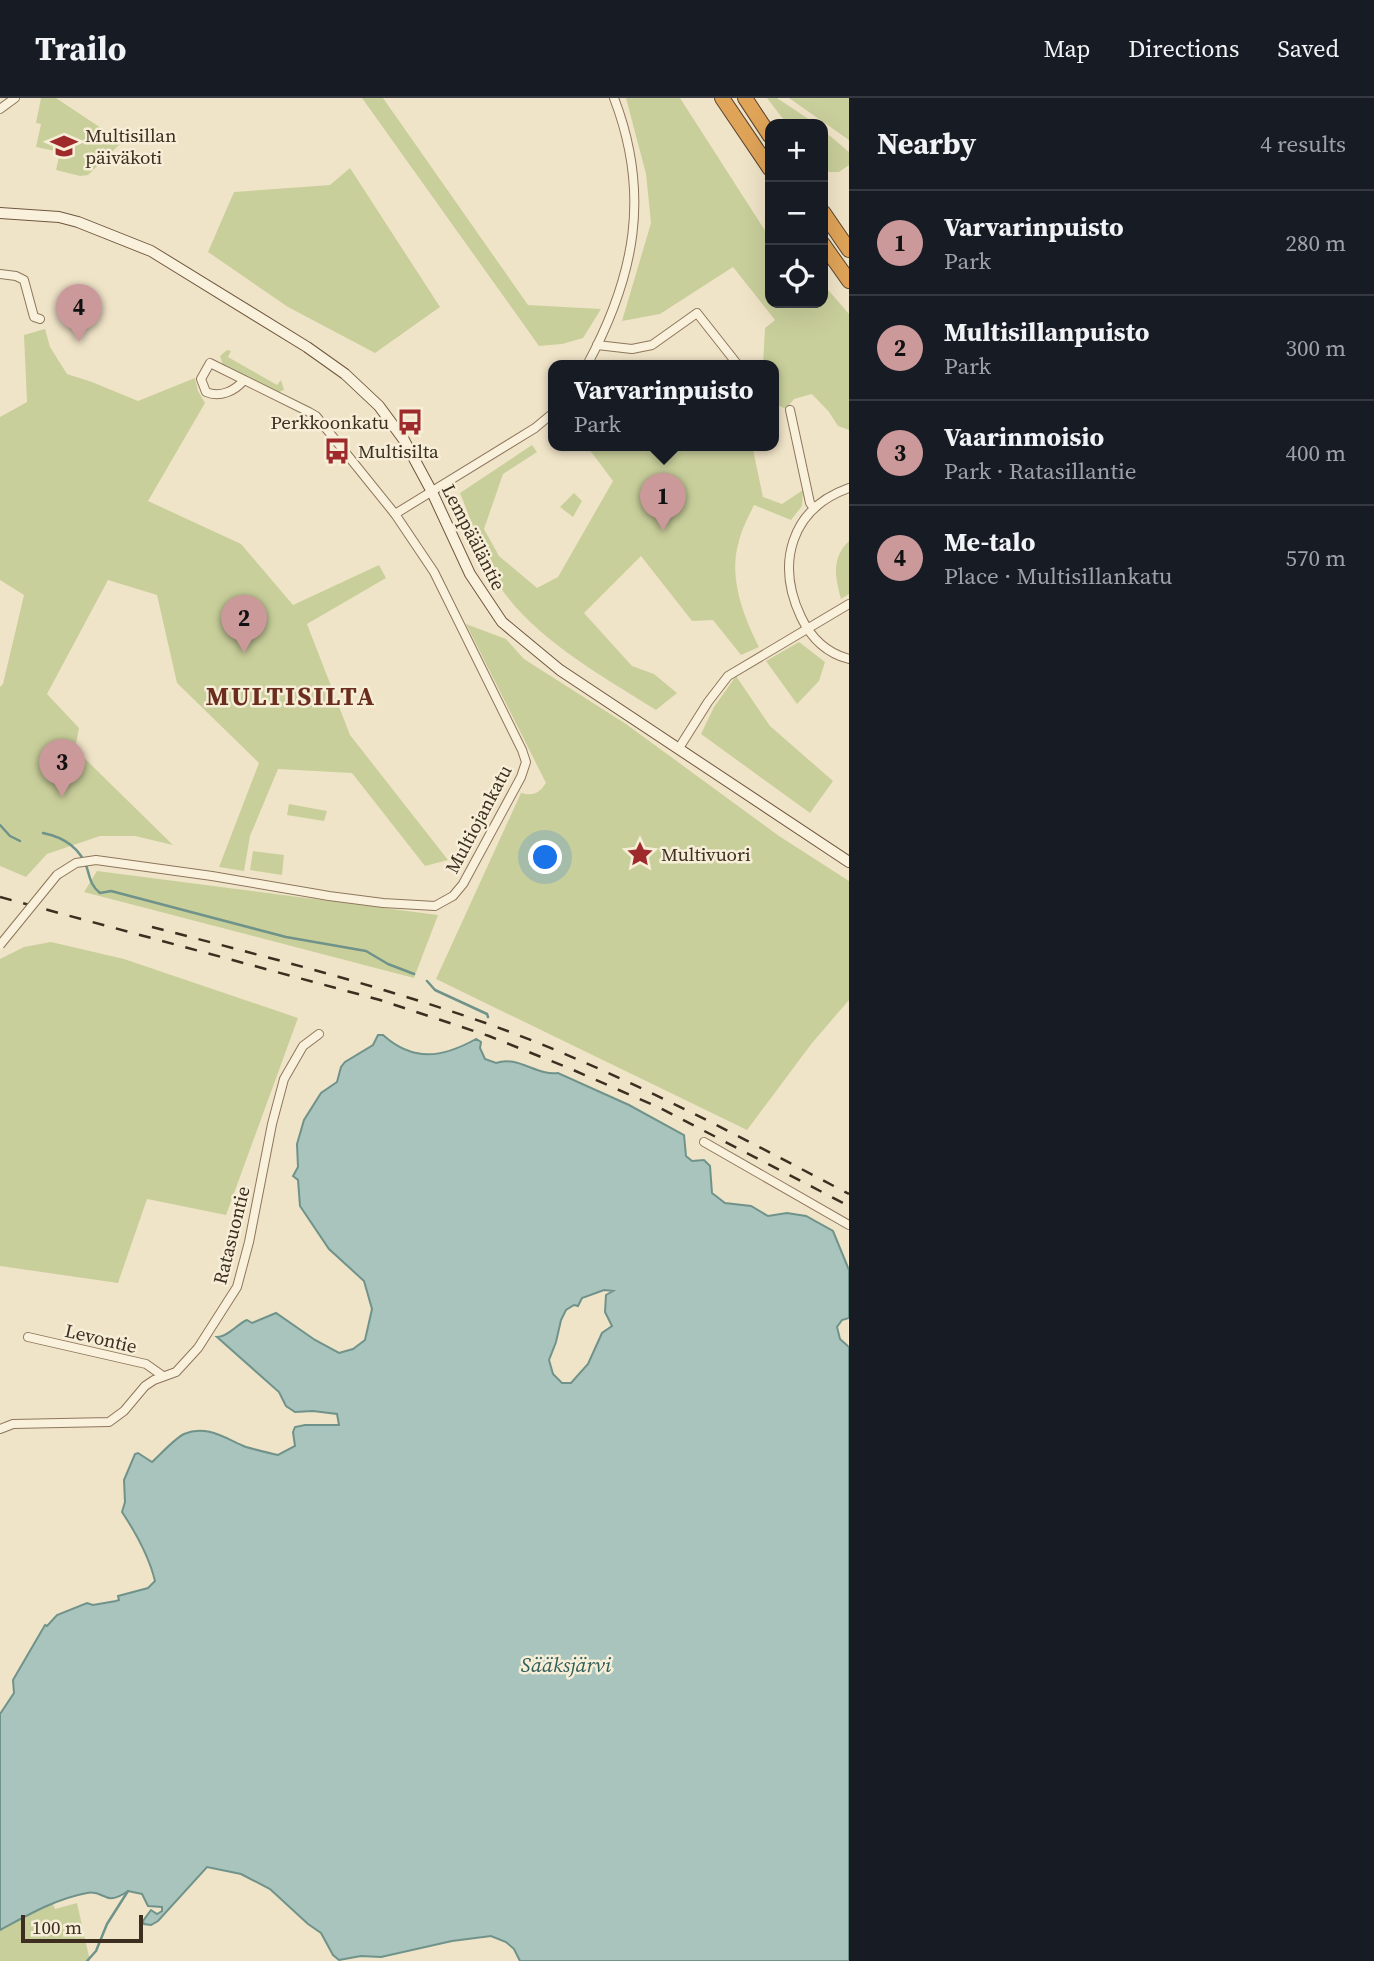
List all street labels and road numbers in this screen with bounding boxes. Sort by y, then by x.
street label: Lempääläntie [436,479,512,595]
street label: Multiojankatu [438,760,518,878]
street label: Ratasuontie [206,1183,256,1287]
street label: Levontie [62,1317,140,1359]

